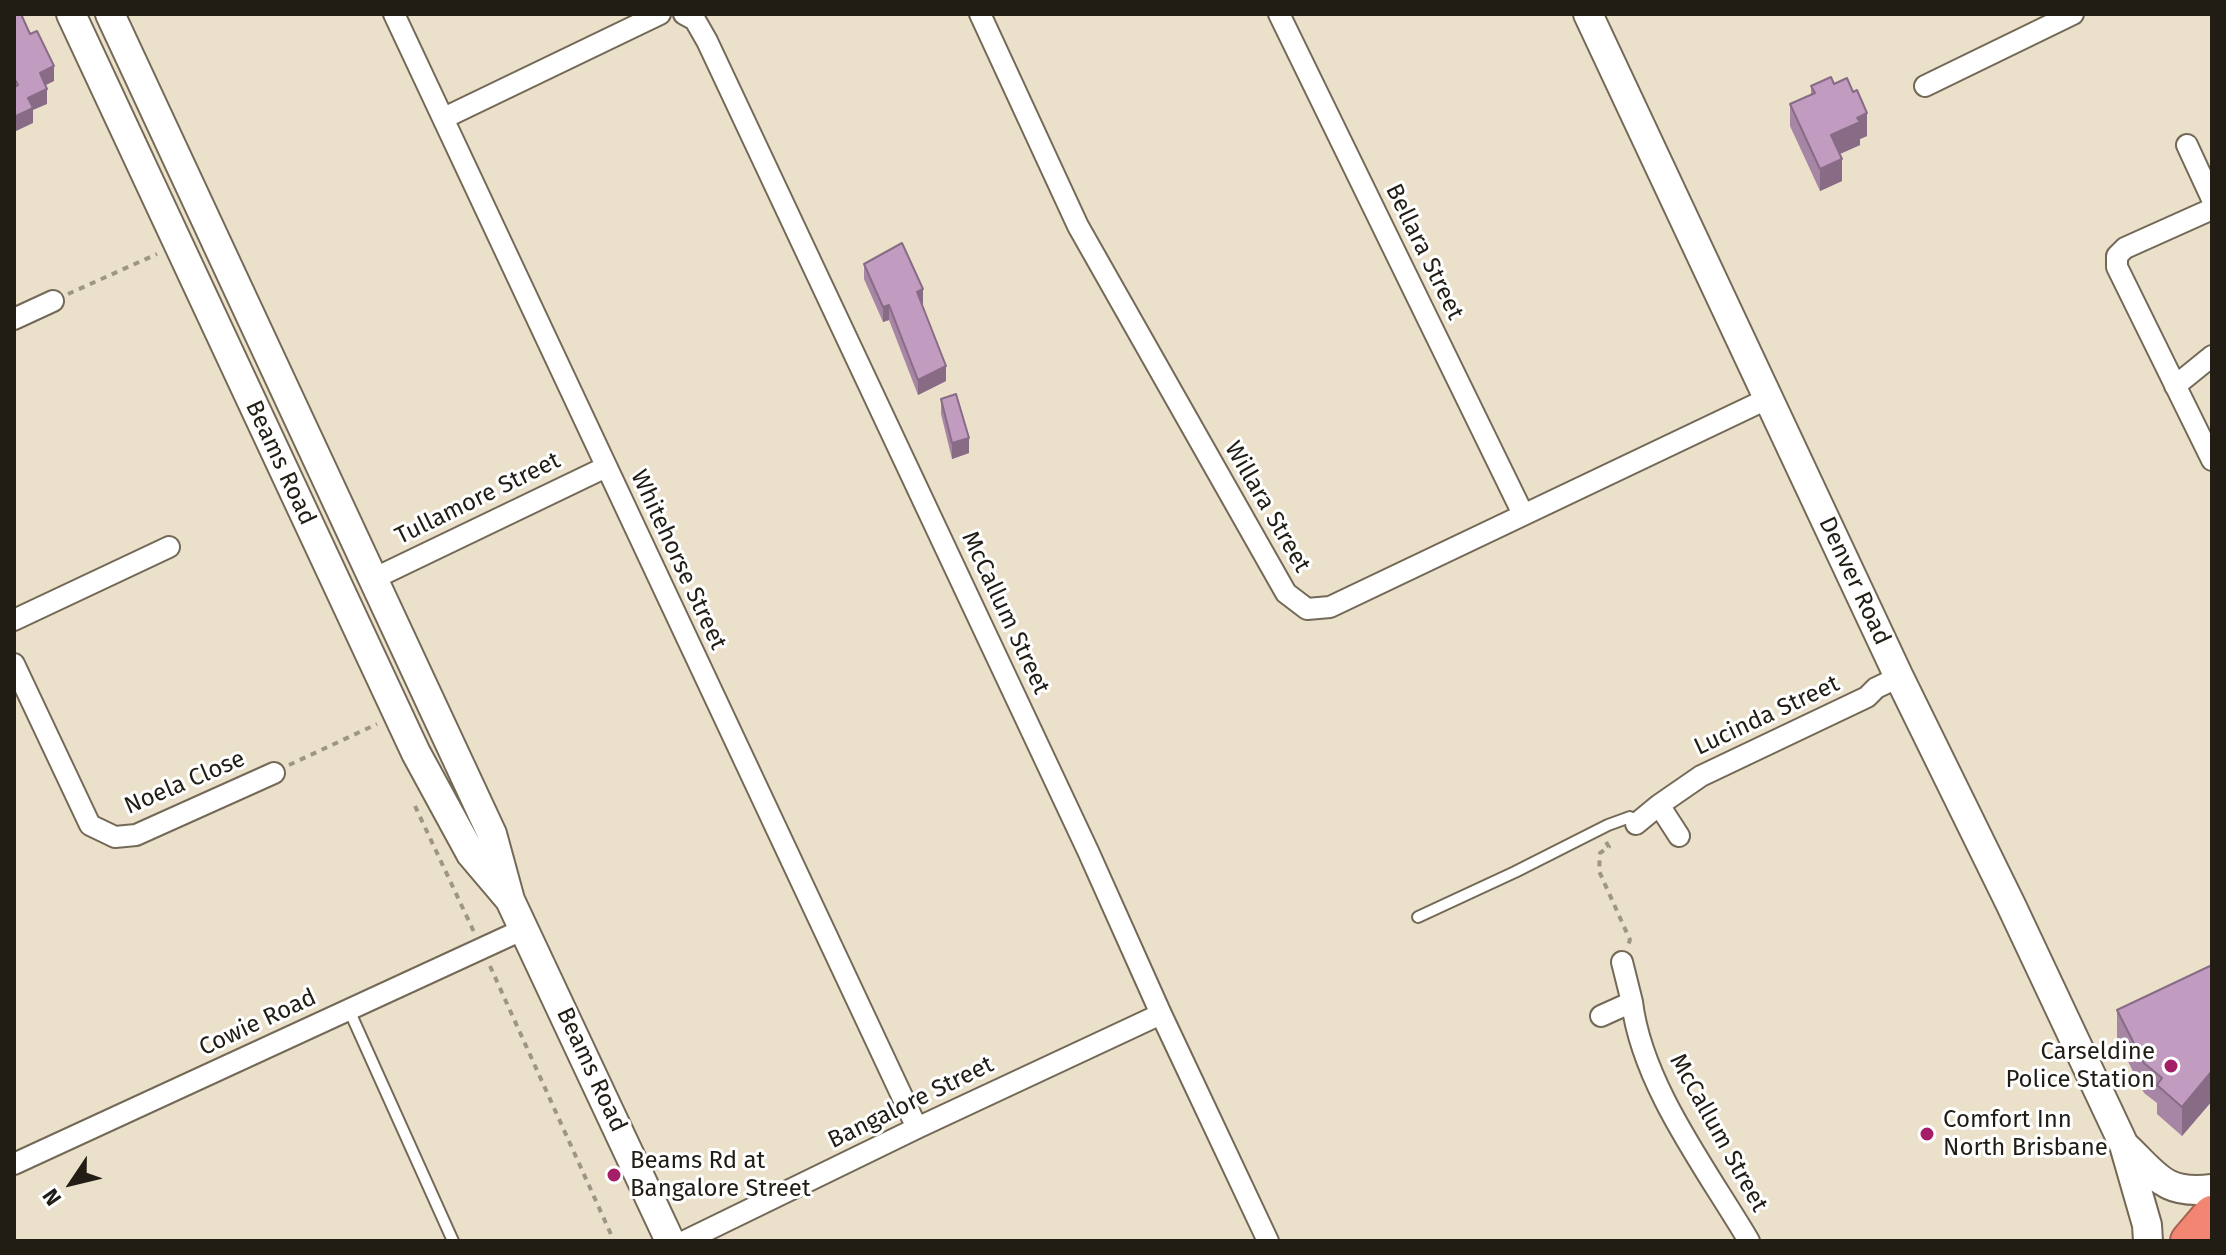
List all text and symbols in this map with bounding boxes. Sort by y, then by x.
street label: Bellara Street [1379,179,1469,325]
street label: Beams Road [239,396,321,530]
street label: Willara Street [1218,436,1316,578]
street label: Tullamore Street [391,447,565,551]
street label: Whitehorse Street [624,466,732,654]
street label: Denver Road [1812,512,1896,650]
street label: McCallum Street [955,527,1055,699]
street label: Lucinda Street [1690,670,1844,762]
street label: Noela Close [120,745,250,821]
street label: Cowie Road [195,983,321,1063]
street label: Beams Road [550,1003,632,1137]
place label: Carseldine Police Station [2005,1038,2155,1094]
street label: McCallum Street [1663,1049,1773,1217]
street label: Bangalore Street [824,1050,998,1156]
marker: Carseldine Police Station [2162,1057,2180,1075]
place label: Comfort Inn North Brisbane [1943,1106,2108,1162]
marker: Comfort Inn North Brisbane [1918,1125,1936,1143]
north arrow [32,1143,112,1223]
place label: Beams Rd at Bangalore Street [630,1147,811,1203]
marker: Beams Rd at Bangalore Street [605,1166,623,1184]
text: N [37,1183,67,1211]

